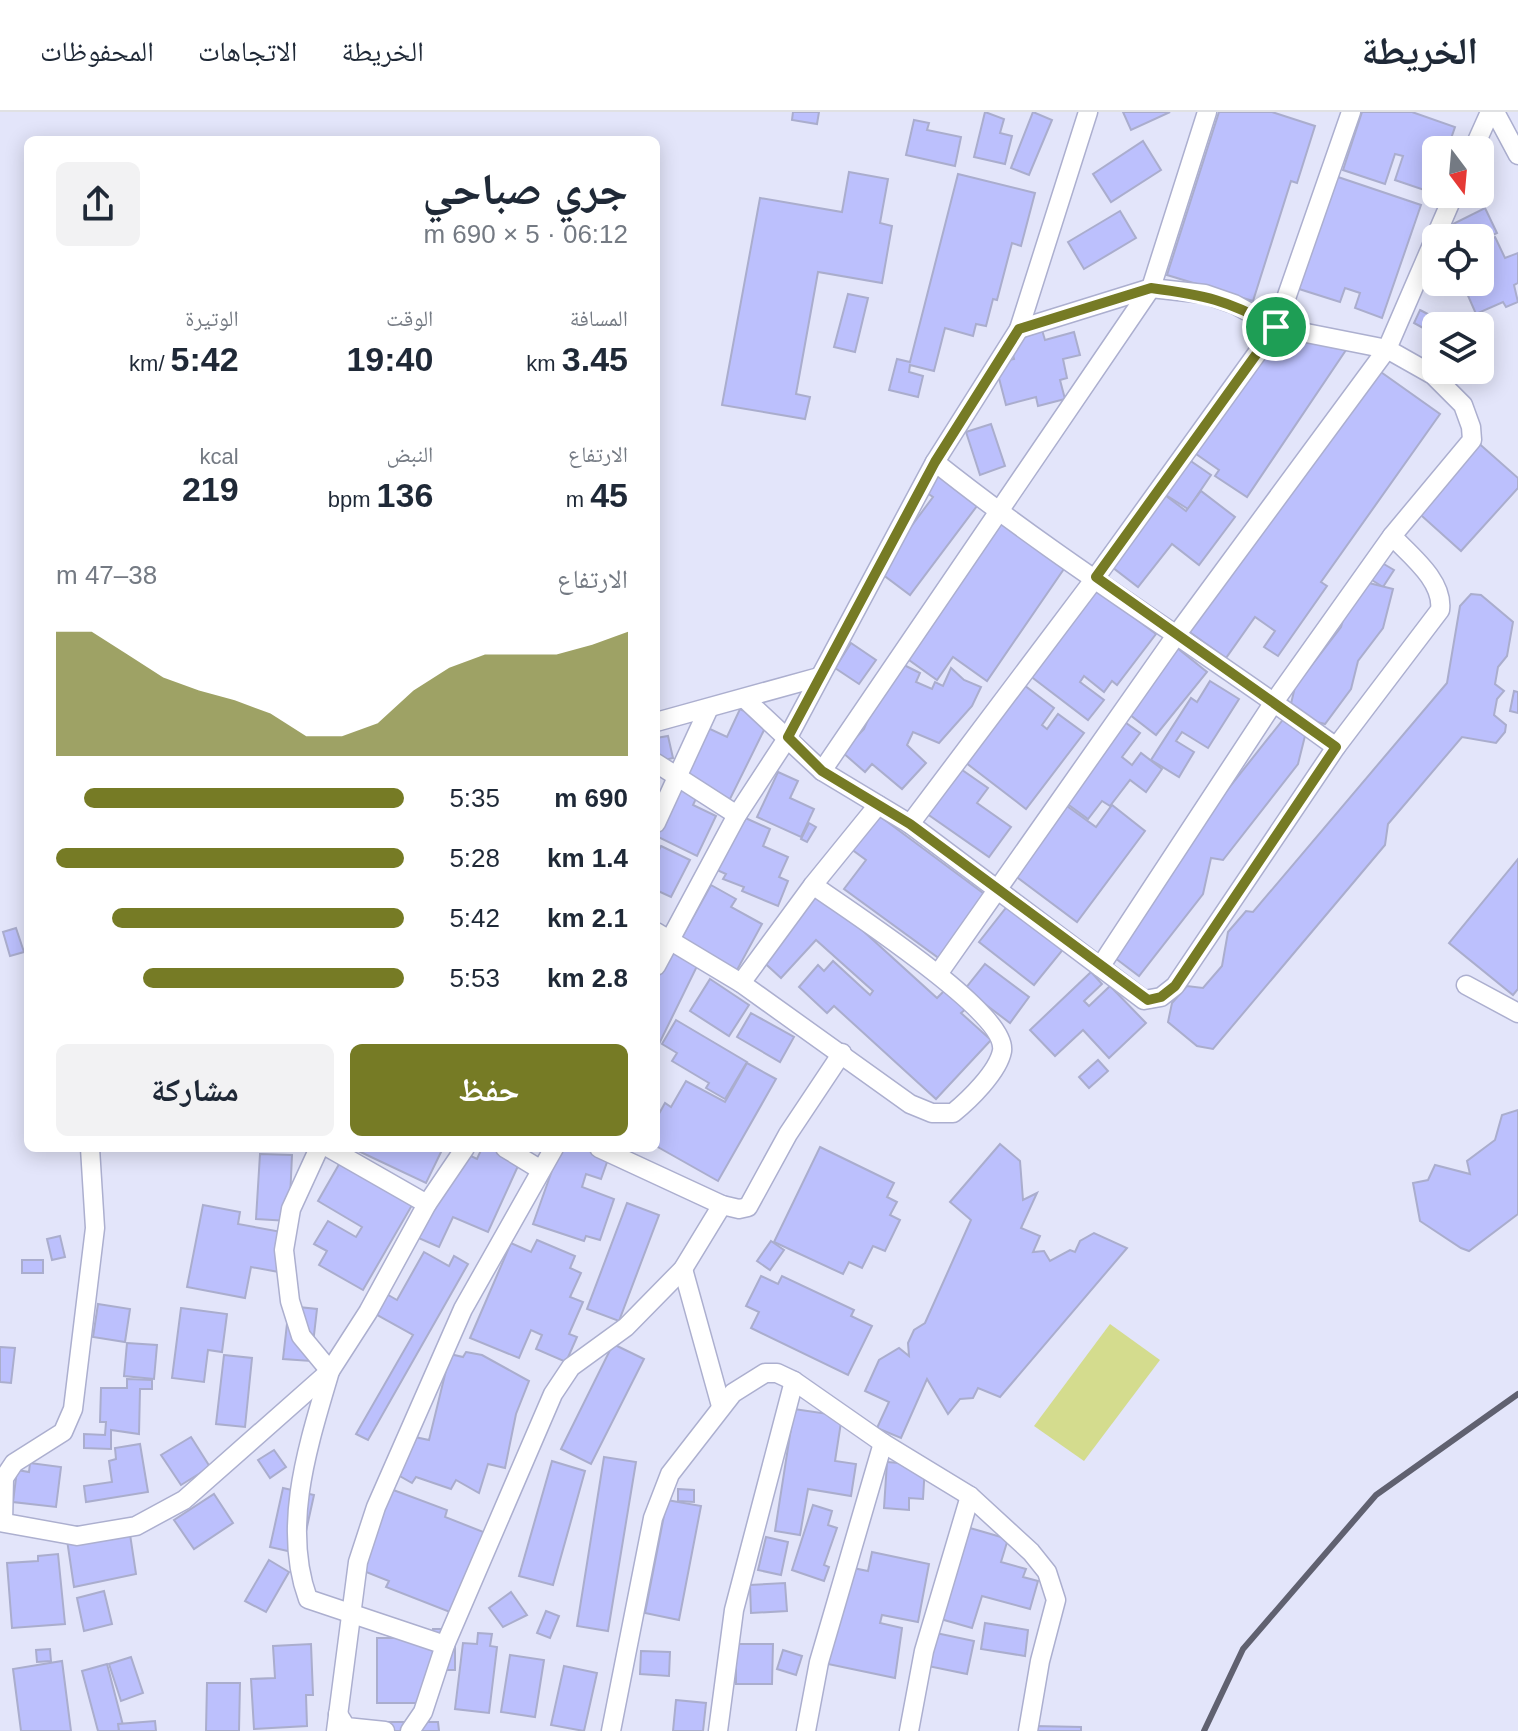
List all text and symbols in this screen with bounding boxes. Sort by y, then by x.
text: الخريطة [1361,30,1478,72]
text: المحفوظات [40,36,154,67]
text: الاتجاهات [198,36,297,67]
text: الخريطة [341,36,424,67]
north arrow [1422,136,1494,208]
map controls [1422,136,1494,384]
button: share [56,162,140,246]
text: جري صباحي [422,164,628,213]
text: 06:12 · 5 × 690 m [423,219,628,249]
button: locate [1422,224,1494,296]
pin [1242,293,1310,361]
icon: arrive [1254,305,1298,349]
text: الوتيرة [185,306,239,331]
text: الوقت [386,306,433,331]
text: المسافة [570,306,628,331]
button: layers [1422,312,1494,384]
text: 5:42 [171,340,239,378]
text: 19:40 [346,340,433,378]
text: 3.45 [562,340,628,378]
text: /km [129,351,171,376]
text: km [526,351,562,376]
text: النبض [386,442,433,467]
text: الارتفاع [568,442,628,467]
text: kcal [200,444,239,469]
text: 219 [182,470,239,508]
text: 136 [377,476,433,514]
text: 45 [590,476,628,514]
text: bpm [328,487,377,512]
text: m [566,487,590,512]
text: 38–47 m [56,560,157,590]
text: الارتفاع [557,564,628,594]
text: 5:35 [449,783,500,813]
text: 690 m [554,783,628,813]
text: 5:28 [449,843,500,873]
text: 1.4 km [547,843,628,873]
text: 5:42 [449,903,500,933]
text: 2.1 km [547,903,628,933]
text: 5:53 [449,963,500,993]
text: 2.8 km [547,963,628,993]
button: مشاركة [56,1044,334,1136]
button: حفظ [350,1044,628,1136]

